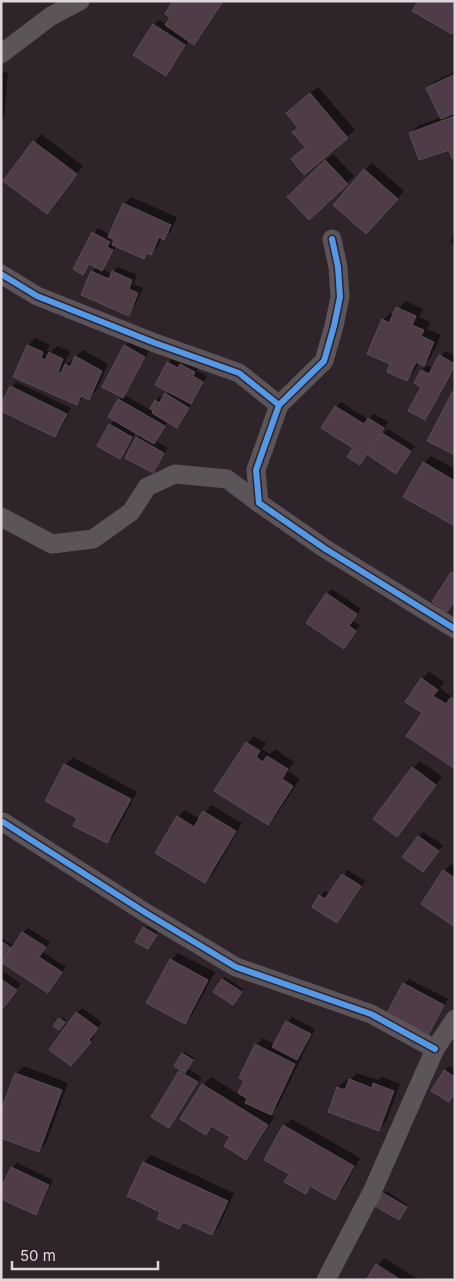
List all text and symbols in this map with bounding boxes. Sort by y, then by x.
scale bar [12,1238,159,1270]
text: 50 m [20,1246,56,1265]

